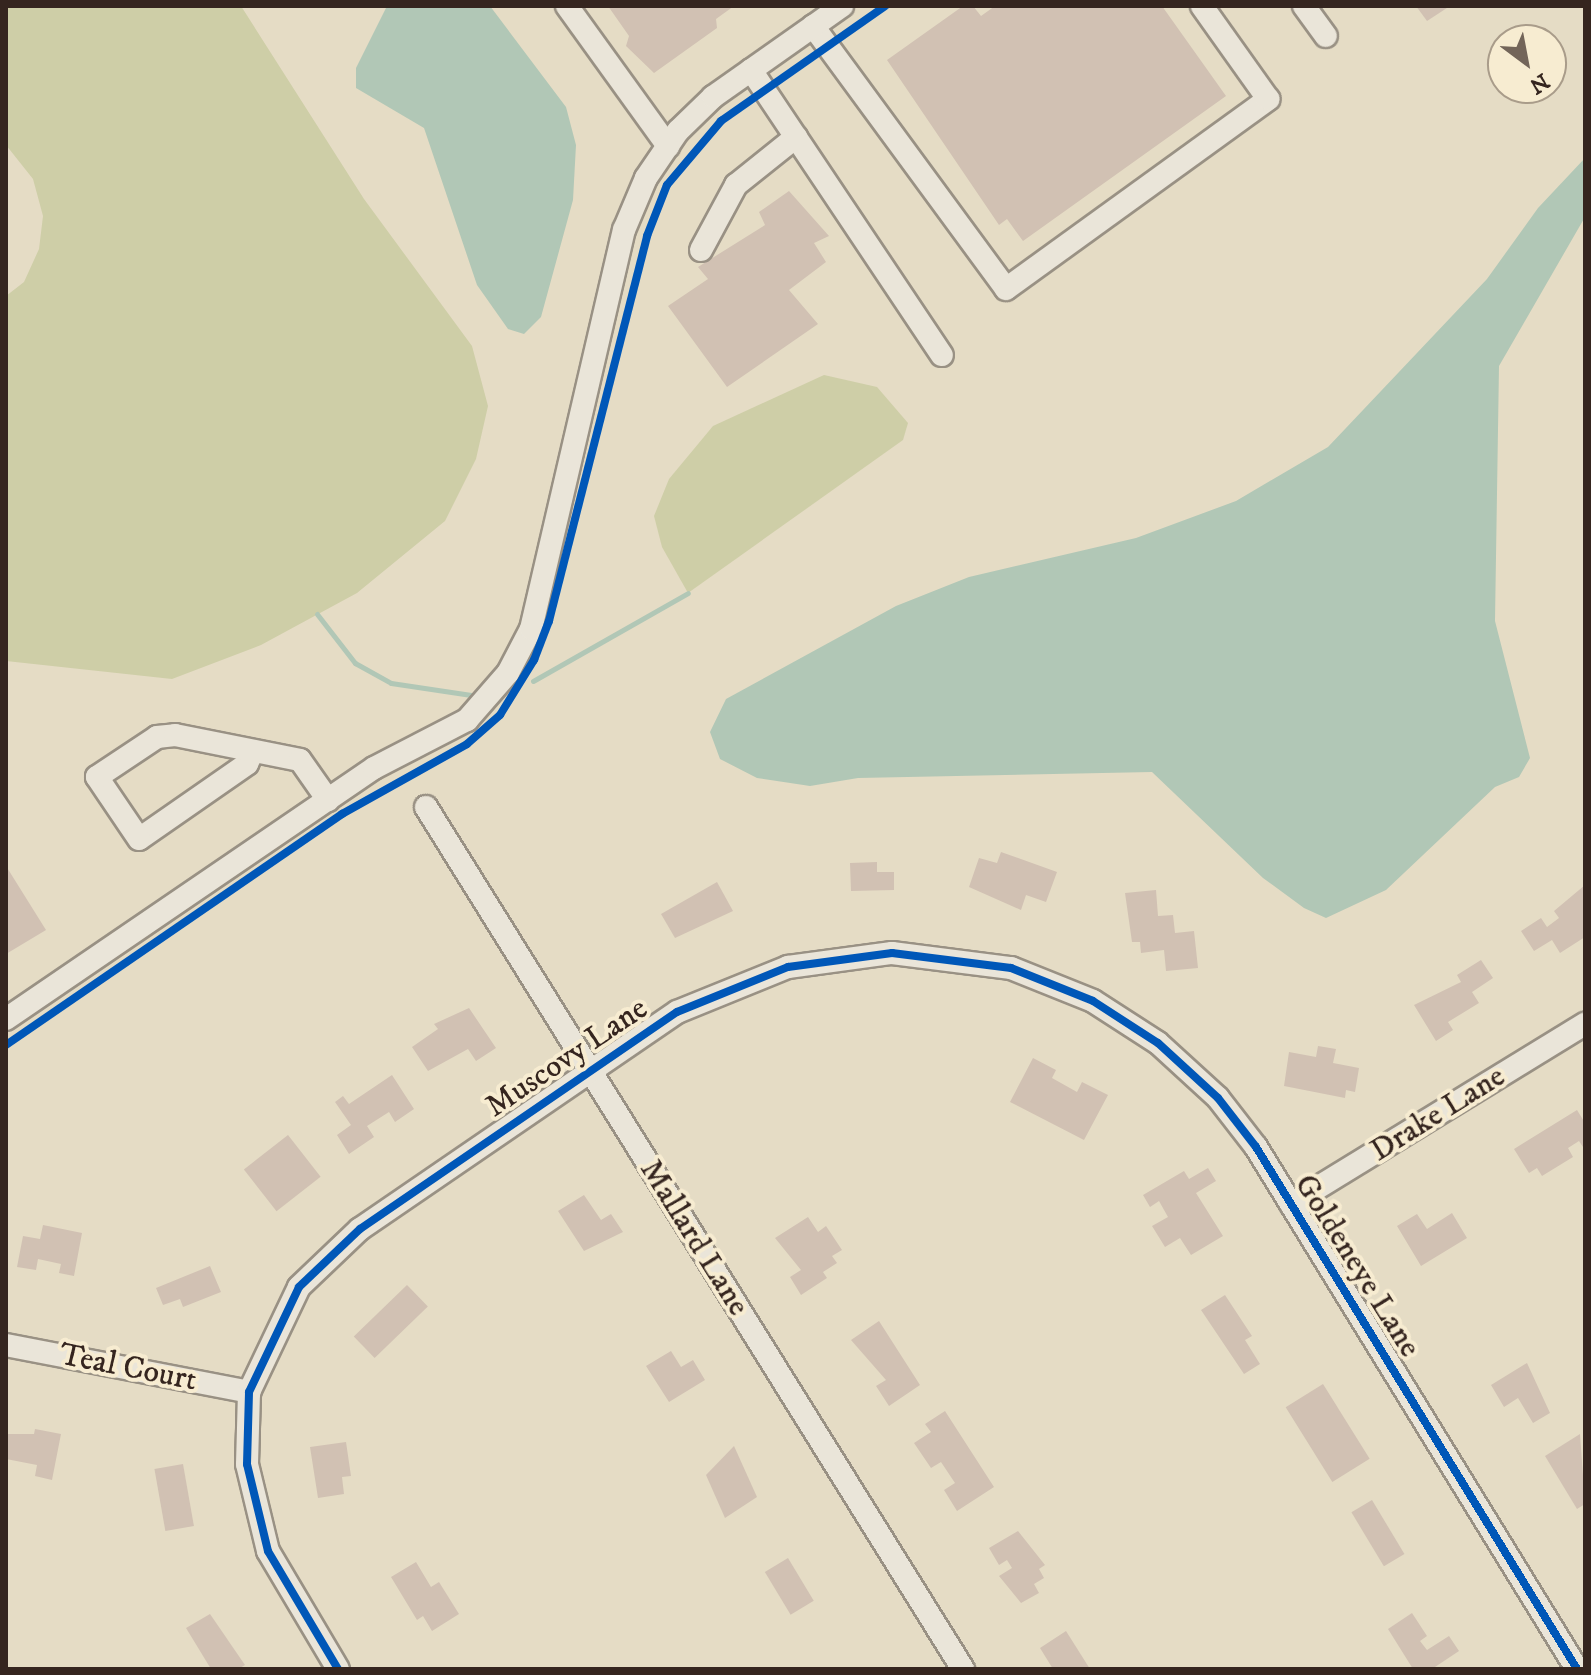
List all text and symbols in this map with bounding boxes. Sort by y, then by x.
north arrow [1487,24,1567,104]
text: N [1524,67,1554,99]
street label: Muscovy Lane [479,990,655,1126]
street label: Drake Lane [1364,1058,1512,1170]
street label: Mallard Lane [631,1153,757,1323]
street label: Goldeneye Lane [1286,1167,1428,1365]
street label: Teal Court [56,1336,200,1400]

